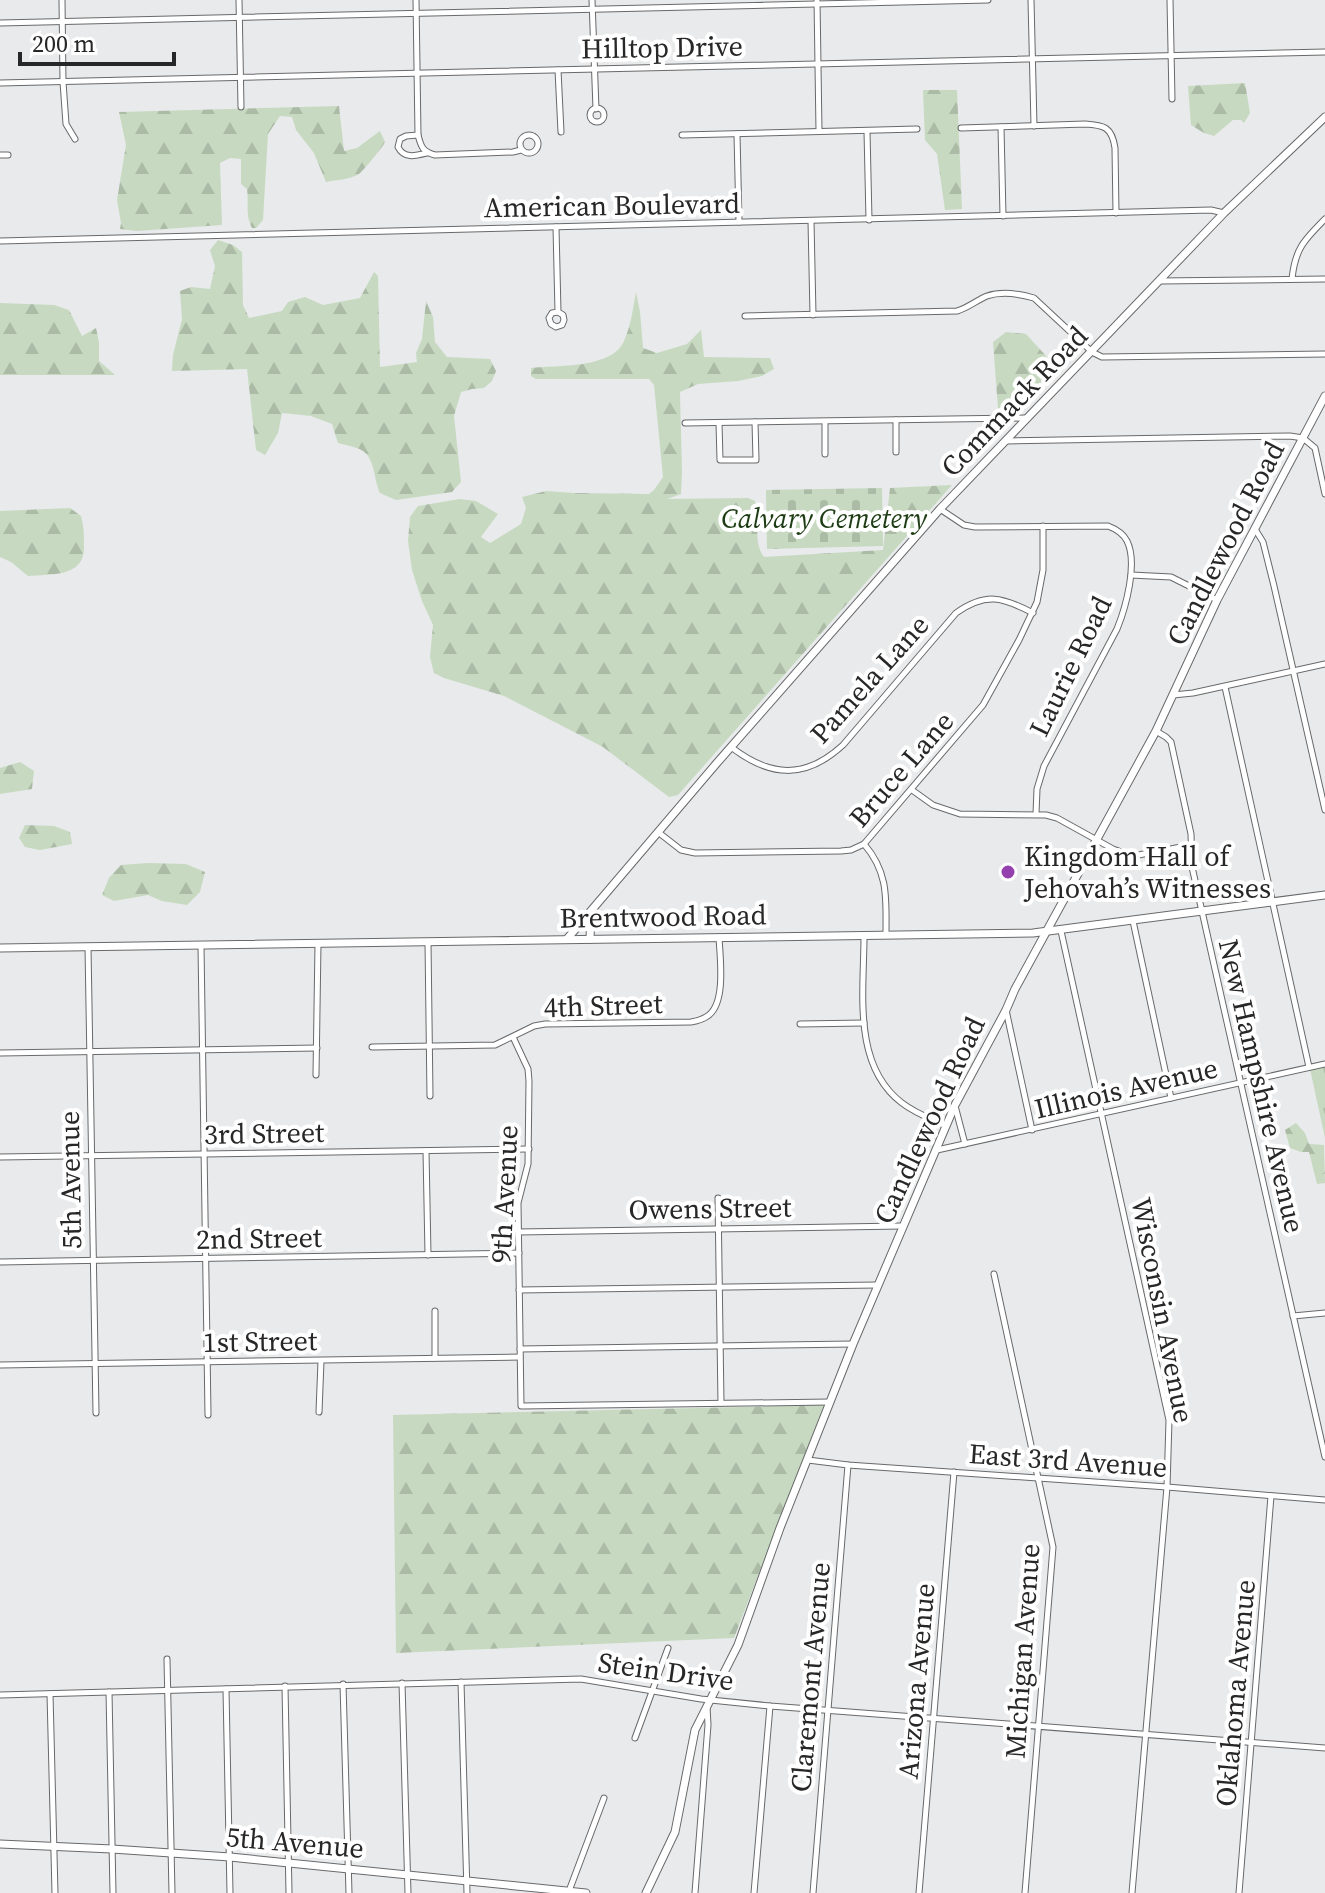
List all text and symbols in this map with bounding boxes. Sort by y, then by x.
scale bar [20,16,174,66]
text: 200 m [32,27,95,60]
street label: Hilltop Drive [581,27,743,67]
street label: American Boulevard [484,184,741,226]
street label: Commack Road [932,317,1096,485]
street label: Candlewood Road [1157,434,1293,652]
park label: Calvary Cemetery [721,499,927,537]
street label: Laurie Road [1020,589,1120,743]
street label: Pamela Lane [801,607,937,751]
street label: Bruce Lane [840,703,962,835]
place label: Kingdom Hall of Jehovah’s Witnesses [1023,837,1271,907]
marker: Kingdom Hall of Jehovah’s Witnesses [999,863,1017,881]
street label: Brentwood Road [559,895,767,937]
street label: New Hampshire Avenue [1210,935,1314,1237]
street label: 4th Street [543,984,664,1026]
street label: Candlewood Road [864,1010,994,1230]
street label: Illinois Avenue [1031,1048,1221,1128]
street label: 5th Avenue [50,1110,90,1250]
street label: 3rd Street [203,1113,325,1153]
street label: 9th Avenue [481,1124,527,1264]
street label: Owens Street [628,1188,793,1228]
street label: Wisconsin Avenue [1123,1194,1203,1426]
street label: 2nd Street [196,1218,323,1258]
street label: 1st Street [203,1321,318,1361]
street label: East 3rd Avenue [968,1434,1168,1486]
street label: Michigan Avenue [996,1542,1048,1760]
street label: Claremont Avenue [781,1560,839,1794]
street label: Oklahoma Avenue [1206,1578,1264,1808]
street label: Arizona Avenue [889,1581,943,1781]
street label: Stein Drive [596,1643,736,1699]
street label: 5th Avenue [224,1817,366,1867]

